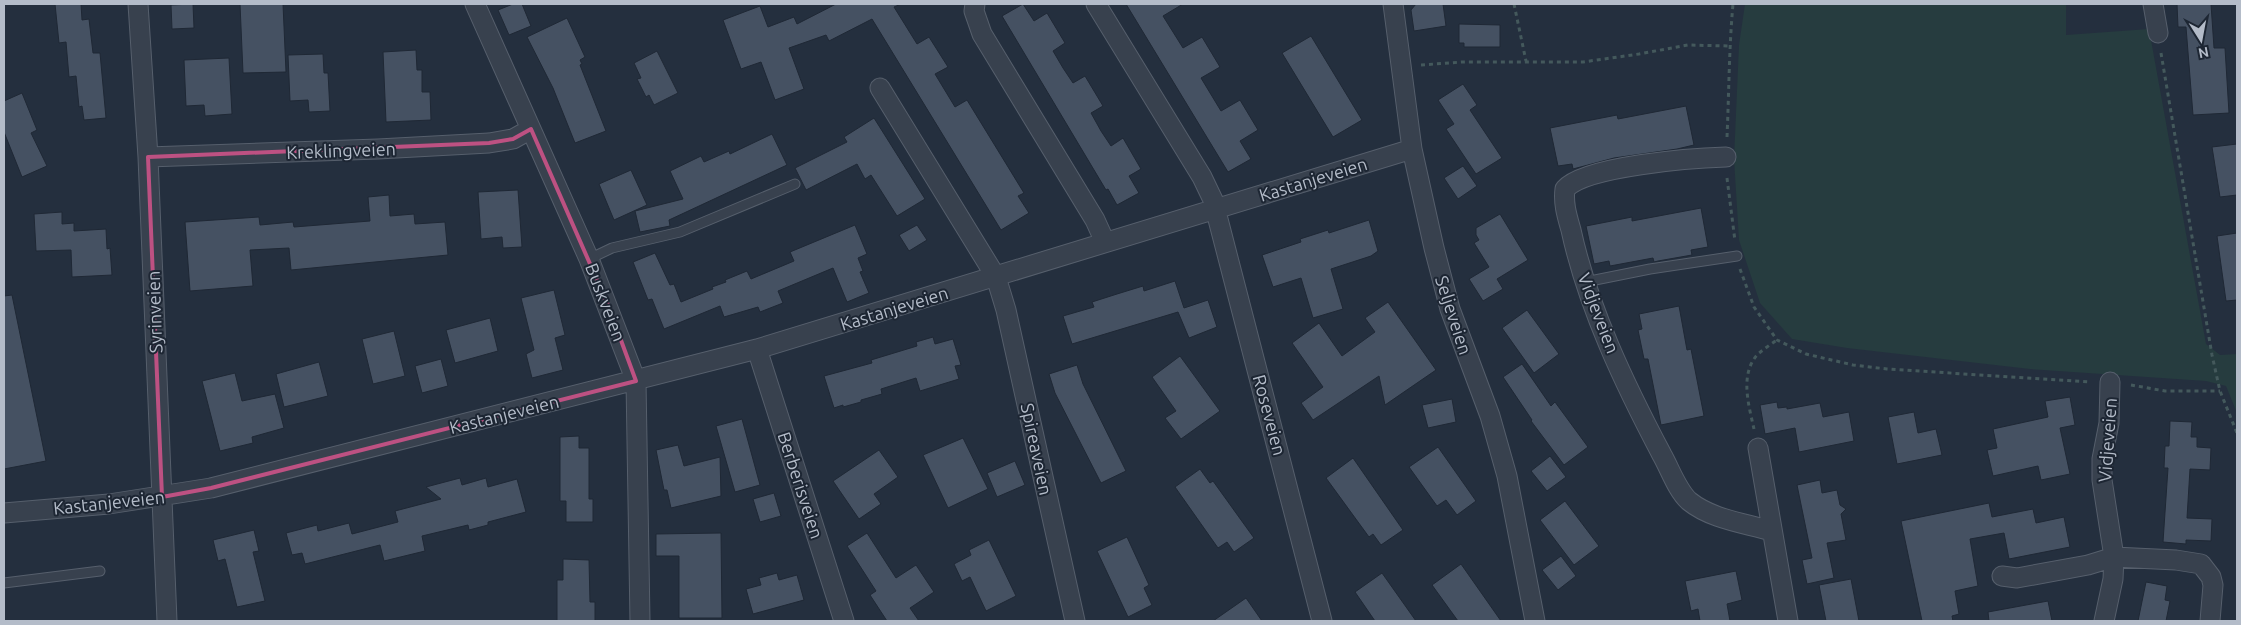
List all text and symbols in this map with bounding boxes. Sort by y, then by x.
north arrow [2176,15,2226,65]
text: N [2197,44,2210,62]
street label: Kreklingveien [286,138,396,162]
street label: Kastanjeveien [1256,153,1370,205]
street label: Buskveien [582,260,630,344]
street label: Syrinveien [143,270,165,354]
street label: Vidjeveien [1575,270,1623,356]
street label: Seljeveien [1432,273,1476,357]
street label: Kastanjeveien [837,282,951,334]
street label: Roseveien [1250,372,1290,458]
street label: Kastanjeveien [447,391,561,437]
street label: Vidjeveien [2094,397,2120,483]
street label: Spireaveien [1017,401,1057,497]
street label: Berberisveien [774,429,828,541]
street label: Kastanjeveien [52,486,166,518]

